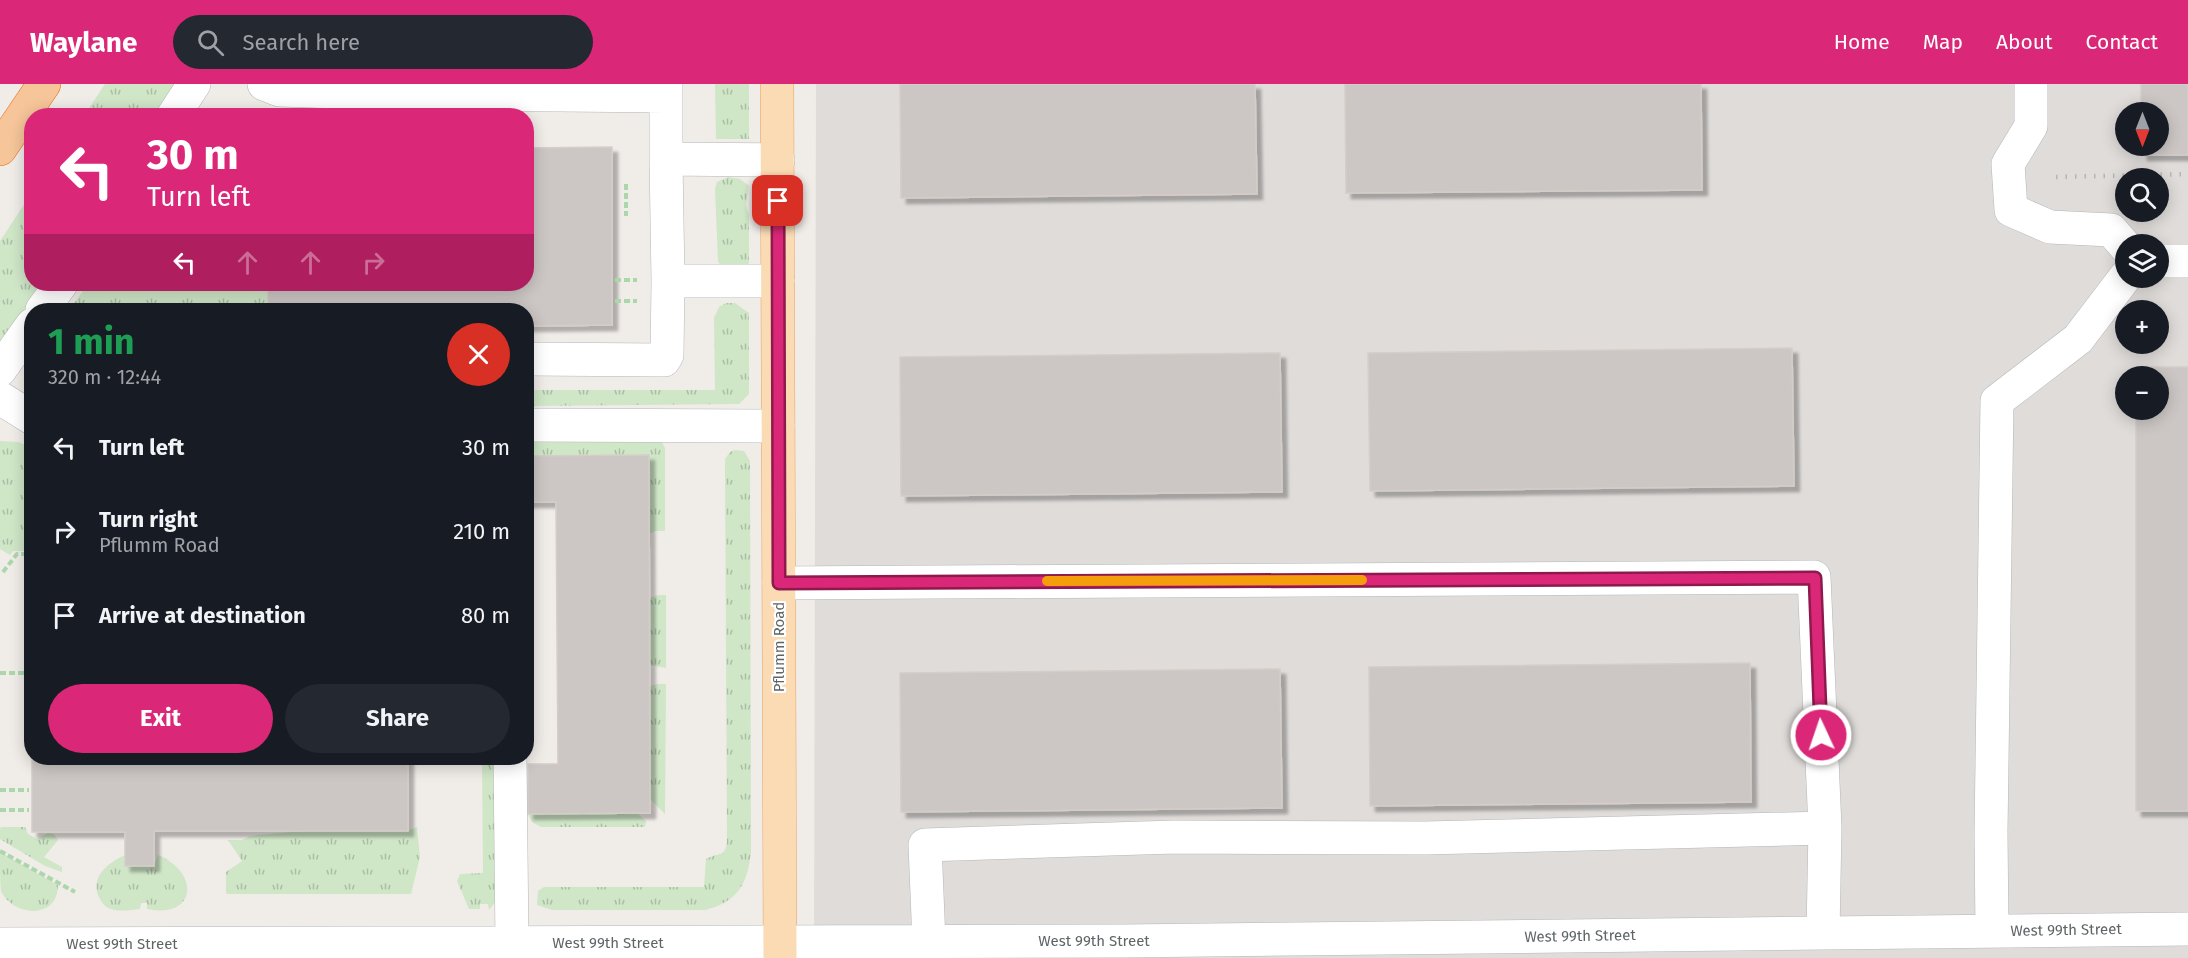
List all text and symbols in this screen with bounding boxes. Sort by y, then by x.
search box [173,15,593,69]
text: Waylane [30,26,137,59]
icon: search [194,26,227,59]
text: Search here [242,29,360,56]
text: Home [1834,29,1890,55]
text: Map [1923,29,1963,55]
text: About [1996,29,2053,55]
text: Contact [2086,29,2158,55]
north arrow [2115,102,2169,156]
map controls [2115,102,2169,420]
text: 30 m [147,130,239,180]
icon: left [48,132,126,210]
button: search [2115,168,2169,222]
pin [752,175,803,226]
text: Turn left [147,181,250,213]
icon: arrive [761,184,794,217]
button: layers [2115,234,2169,288]
icon: left [168,246,201,279]
icon: ahead [231,246,264,279]
icon: ahead [294,246,327,279]
icon: right [357,246,390,279]
button: + [2115,300,2169,354]
text: 1 min [48,320,135,364]
button: close [447,323,510,386]
text: 320 m · 12:44 [48,365,161,389]
button: − [2115,366,2169,420]
icon: left [48,431,81,464]
text: Turn left [99,434,184,461]
text: 30 m [462,434,510,461]
text: Turn right [99,506,198,533]
icon: right [48,515,81,548]
text: 210 m [453,518,510,545]
text: Pflumm Road [99,533,220,557]
icon: arrive [48,599,81,632]
text: Arrive at destination [99,602,306,629]
text: 80 m [461,602,510,629]
street label: Pflumm Road [770,602,788,692]
button: Exit [48,684,273,753]
button: Share [285,684,510,753]
position arrow [1789,703,1853,767]
street label: West 99th Street [2010,920,2122,940]
street label: West 99th Street [1524,926,1636,946]
street label: West 99th Street [1038,932,1150,950]
street label: West 99th Street [552,934,664,952]
street label: West 99th Street [66,935,178,953]

